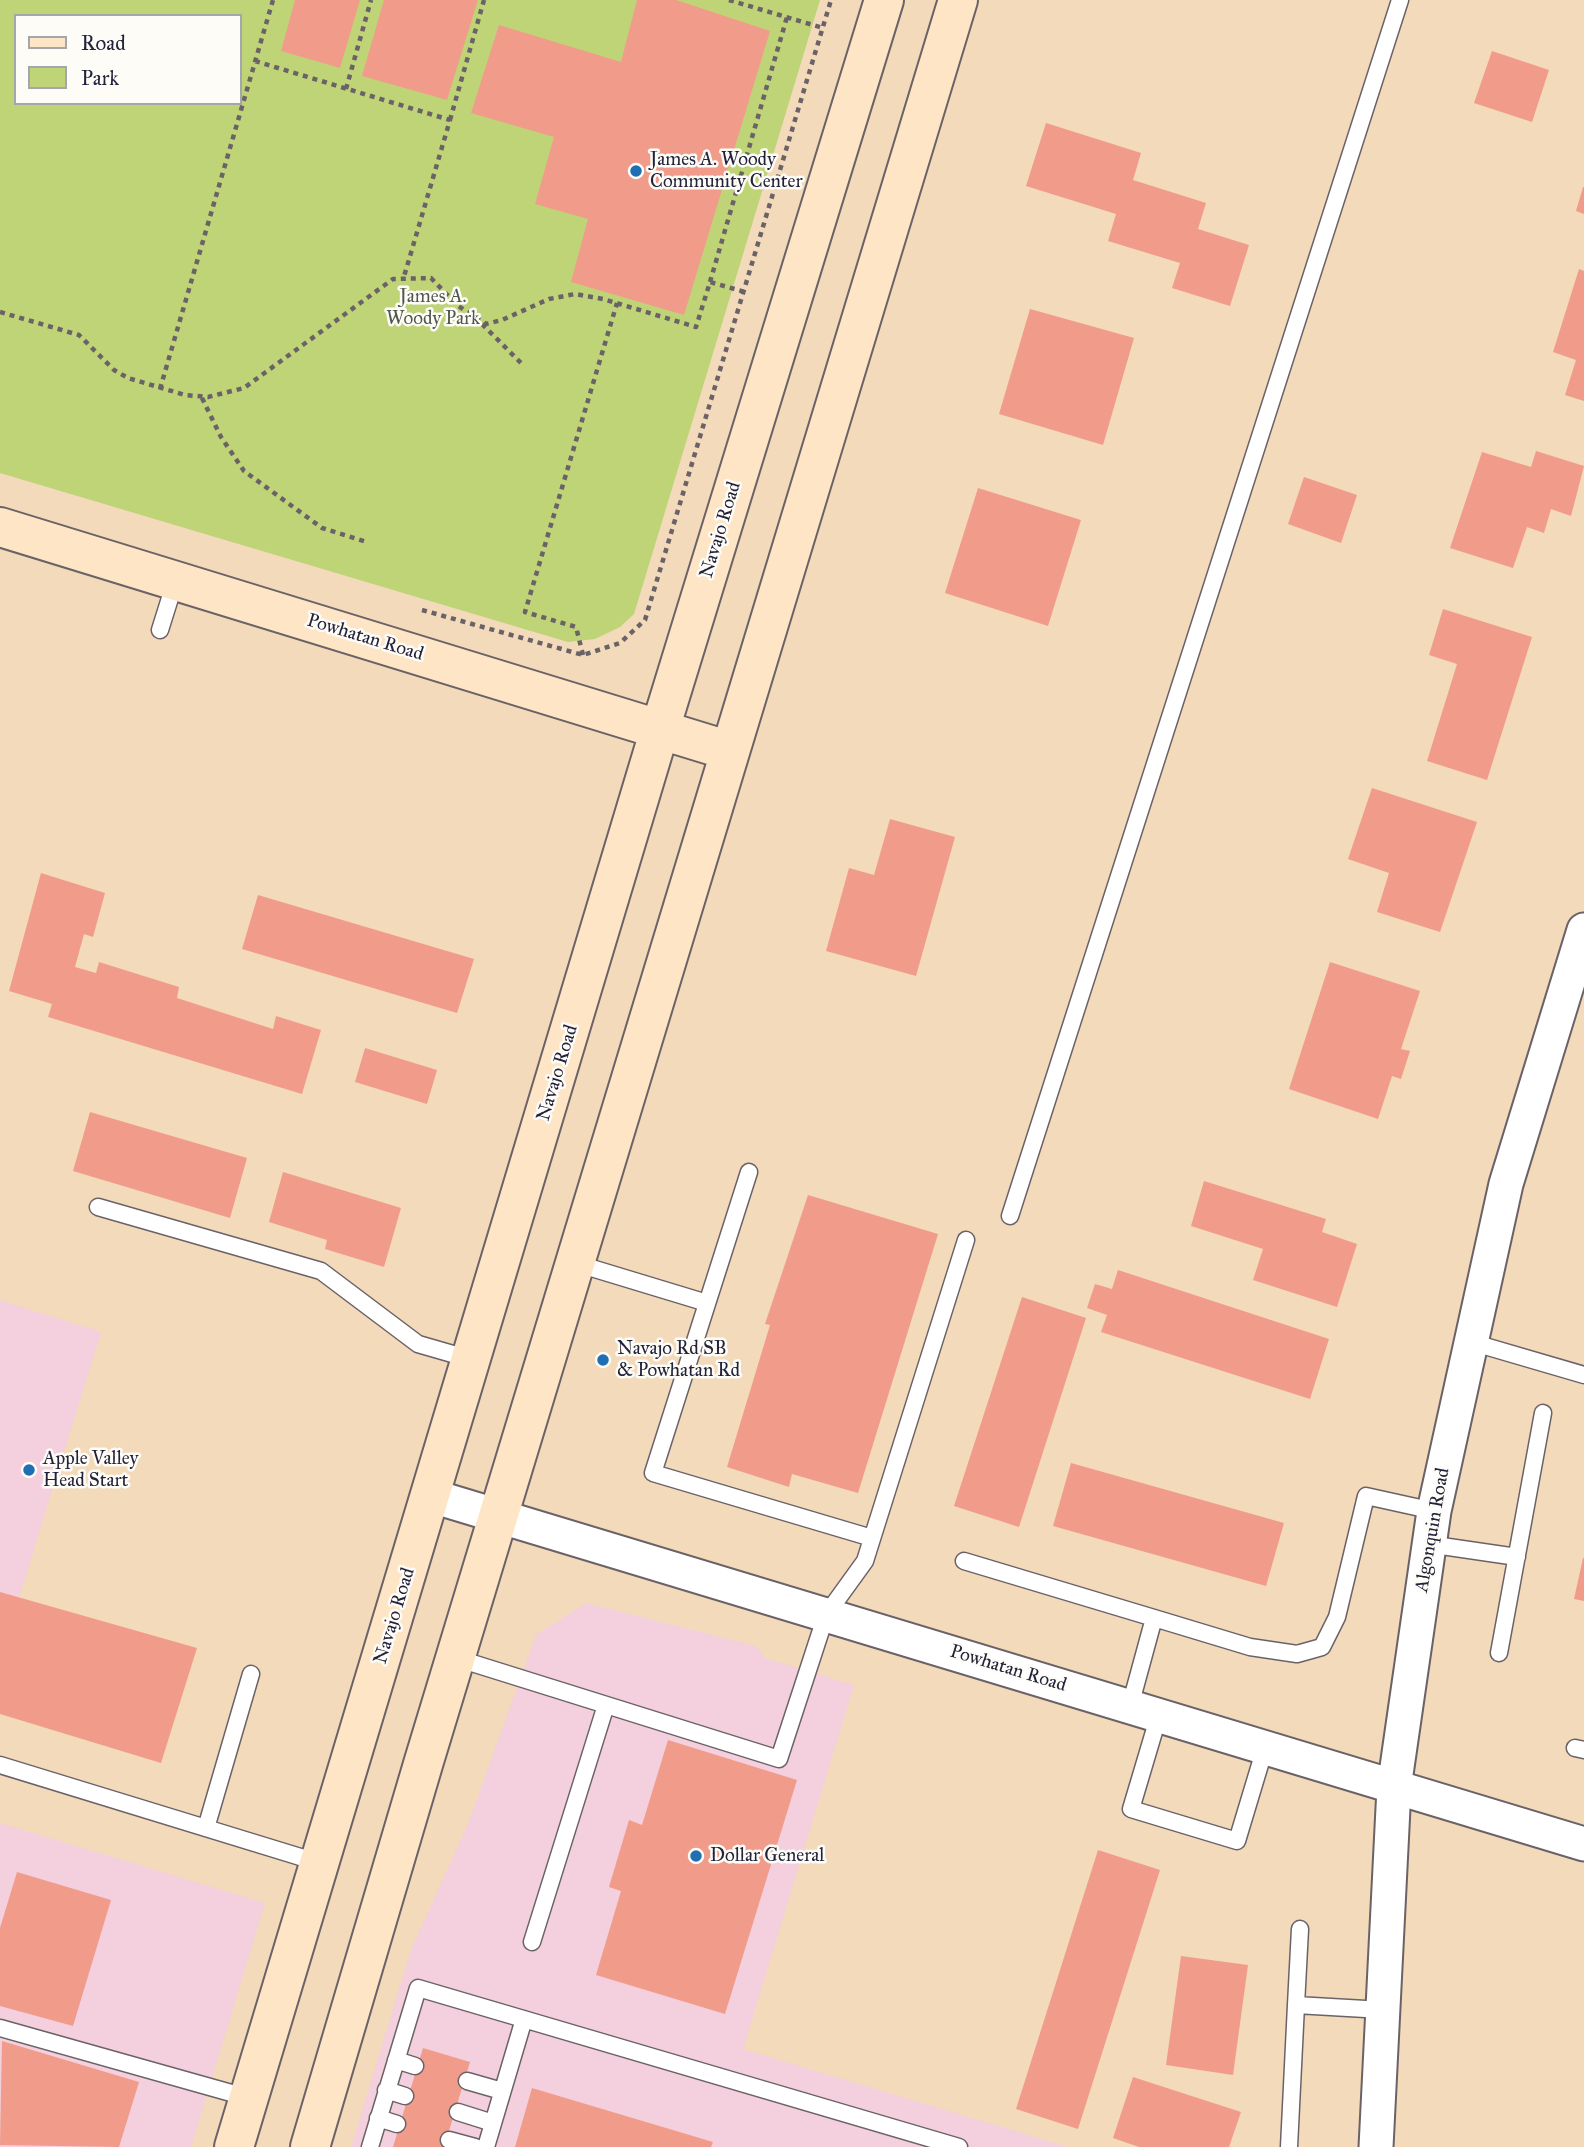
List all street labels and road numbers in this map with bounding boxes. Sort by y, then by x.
street label: Navajo Road [696,479,746,581]
street label: Powhatan Road [304,609,426,667]
street label: Navajo Road [533,1022,583,1124]
street label: Algonquin Road [1411,1466,1455,1594]
street label: Navajo Road [370,1565,420,1667]
street label: Powhatan Road [947,1640,1069,1698]

